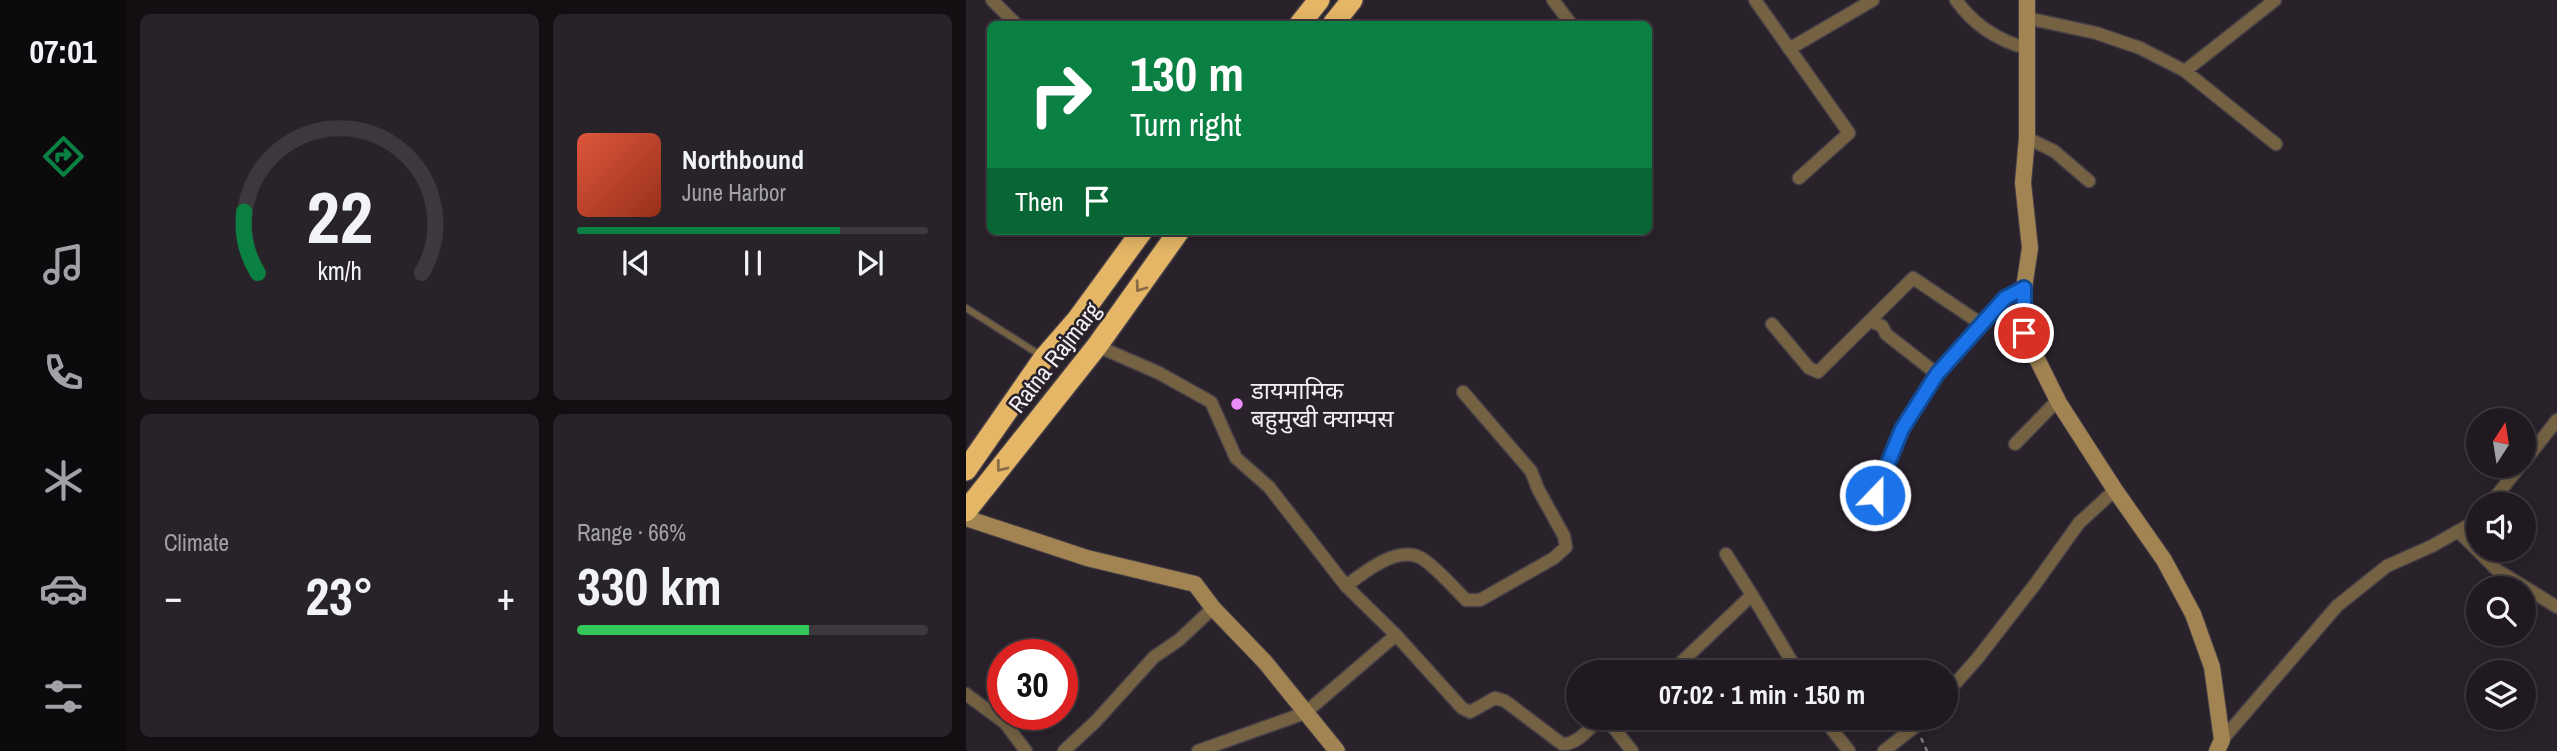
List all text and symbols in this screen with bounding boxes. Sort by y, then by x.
text: 07:01 [29,30,97,73]
text: 130 m [1130,40,1244,106]
icon: right [1015,49,1106,140]
text: Turn right [1130,103,1242,146]
icon: directions [39,132,88,181]
text: Northbound [682,142,804,177]
text: 22 [306,169,373,267]
text: June Harbor [682,177,786,208]
icon: arrive [1078,182,1116,220]
text: Then [1015,184,1064,219]
icon: music [39,240,88,289]
icon: previous [617,244,655,282]
icon: pause [734,244,772,282]
icon: next [851,244,889,282]
text: km/h [317,254,362,288]
one-way arrow [1135,279,1148,292]
street label: Ratna Rajmarg [1001,295,1107,419]
pin [1994,303,2054,363]
icon: arrive [2005,314,2043,352]
icon: phone [39,348,88,397]
place label: डायमामिक बहुमुखी क्याम्पस [1250,374,1394,435]
marker: डायमामिक बहुमुखी क्याम्पस [1229,396,1245,412]
north arrow [2466,408,2536,478]
map controls [2466,408,2536,730]
icon: climate [39,456,88,505]
position arrow [1838,458,1912,532]
one-way arrow [997,459,1010,472]
button: sound [2466,492,2536,562]
text: Range · 66% [577,517,686,548]
text: Climate [164,527,229,558]
text: 330 km [577,551,722,621]
text: 23° [305,561,374,631]
icon: car [39,564,88,613]
text: − [164,571,182,622]
text: + [497,571,515,622]
button: search [2466,576,2536,646]
speed limit sign: 30 [987,639,1078,730]
button: layers [2466,660,2536,730]
icon: filters [39,672,88,721]
text: 07:02 · 1 min · 150 m [1659,677,1865,712]

